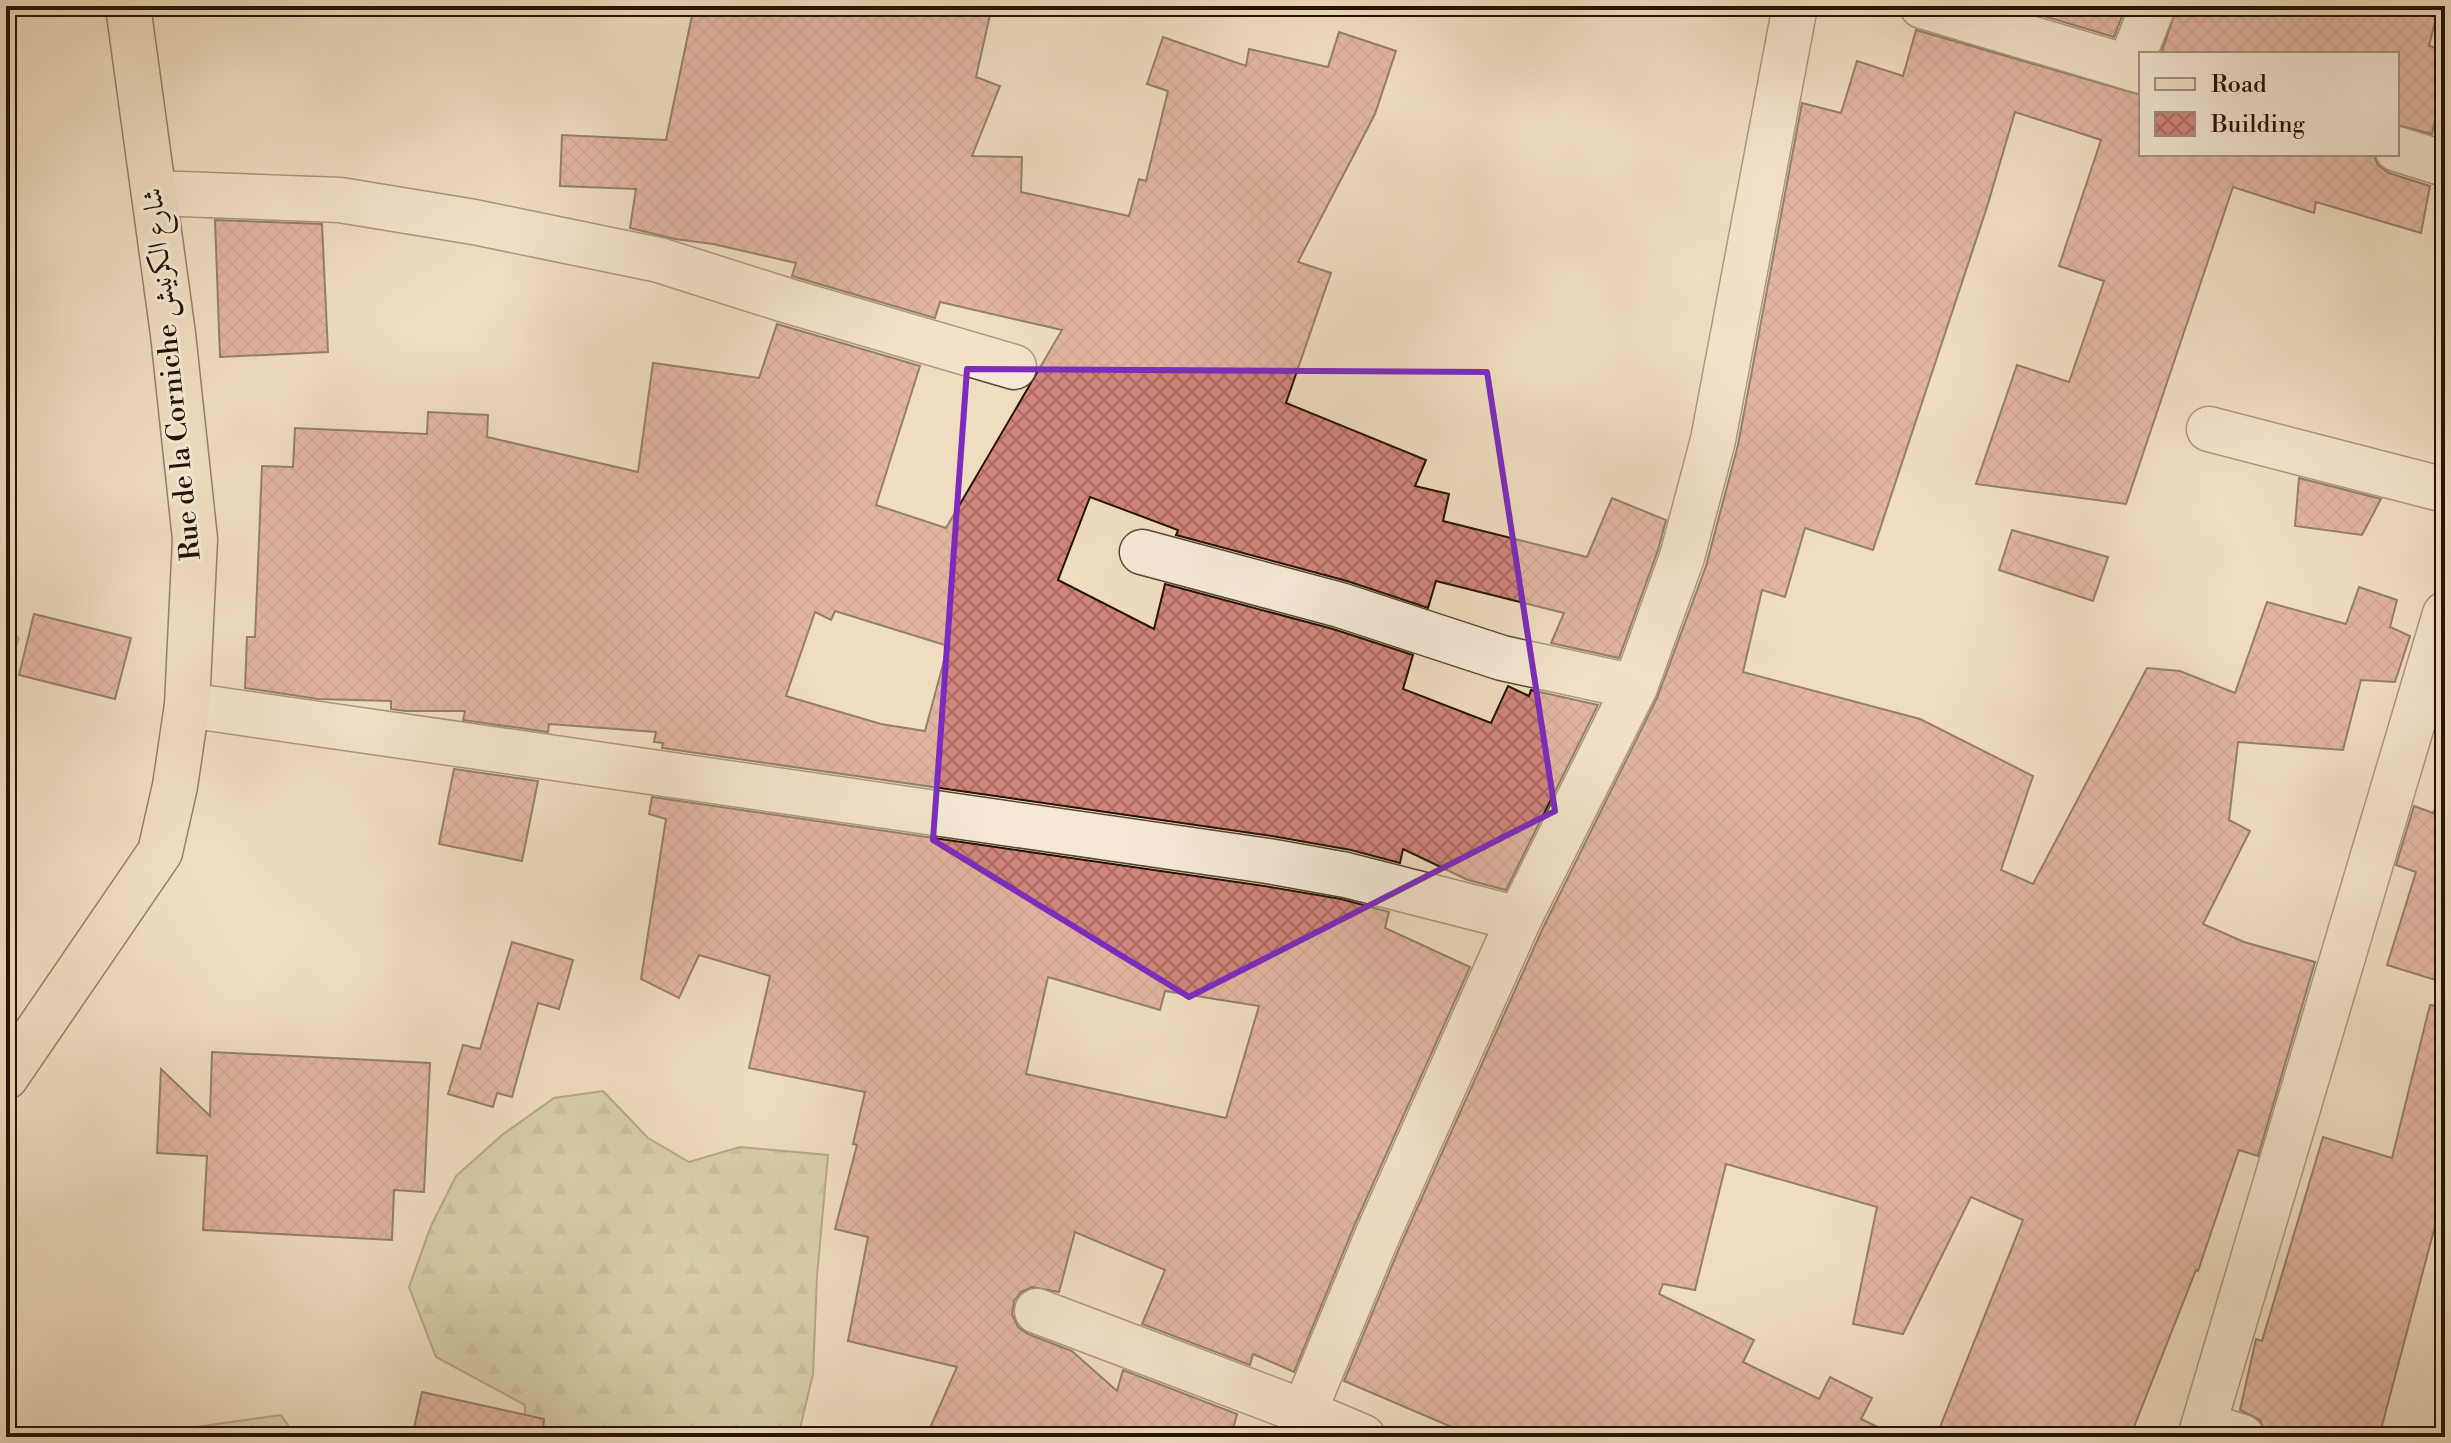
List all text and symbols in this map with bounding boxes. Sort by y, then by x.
legend [2139,52,2399,156]
text: Road [2211,70,2267,100]
text: Building [2210,110,2305,140]
street label: Rue de la Corniche شارع الكرنيش [135,186,214,562]

